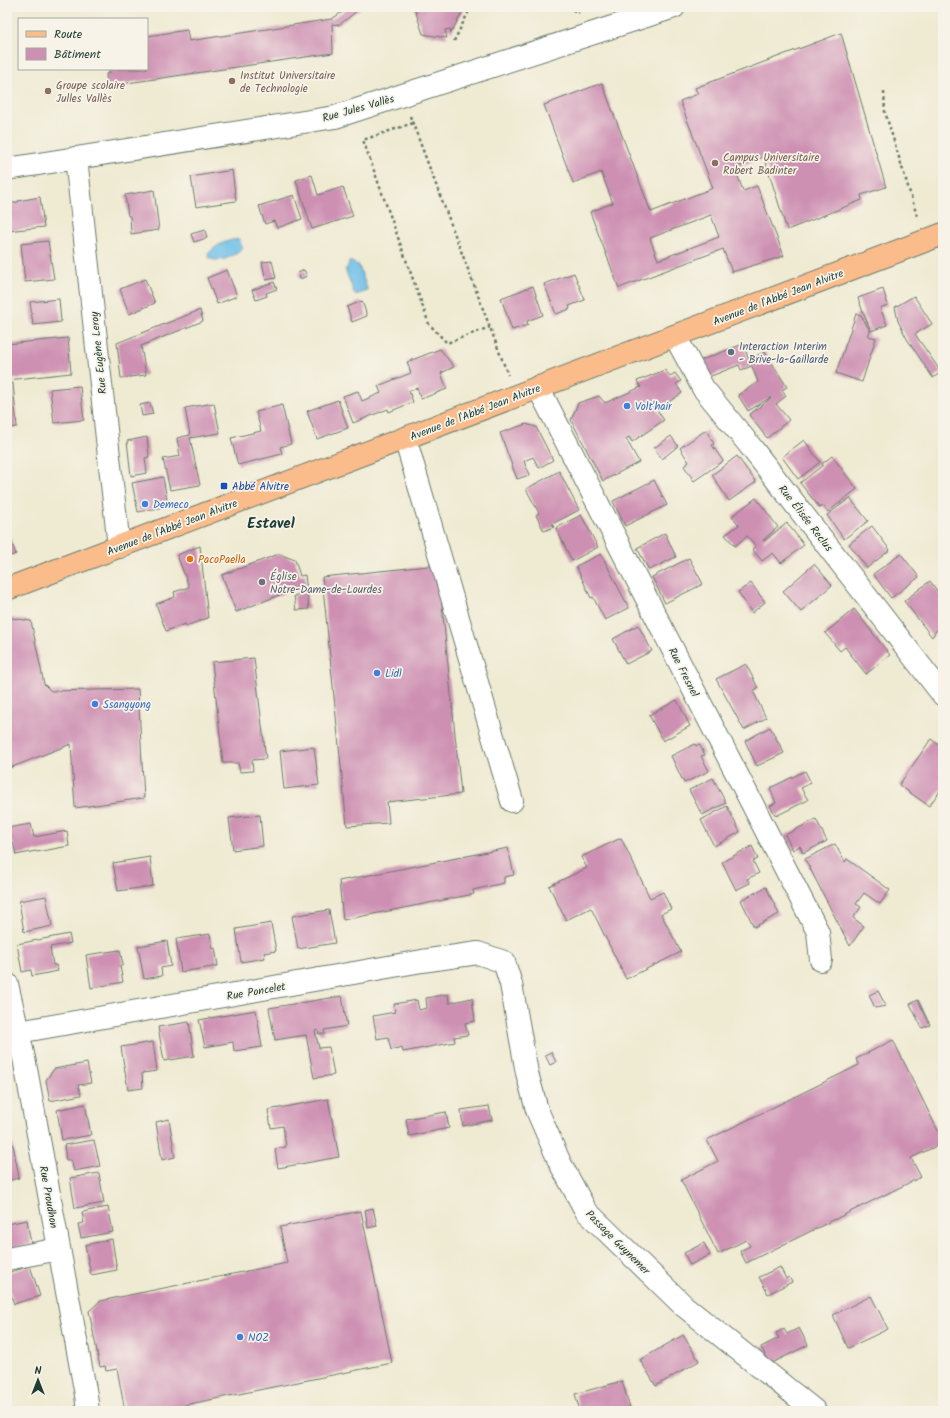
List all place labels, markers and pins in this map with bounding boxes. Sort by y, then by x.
place label: Institut Universitaire de Technologie [240,67,335,98]
marker: Institut Universitaire de Technologie [227,76,237,86]
place label: Groupe scolaire Julles Vallès [56,77,125,108]
marker: Groupe scolaire Julles Vallès [43,86,53,96]
place label: Campus Universitaire Robert Badinter [723,149,819,180]
marker: Campus Universitaire Robert Badinter [710,158,720,168]
place label: Interaction Interim - Brive-la-Gaillarde [739,338,828,369]
marker: Interaction Interim - Brive-la-Gaillarde [726,347,736,357]
place label: Volt'hair [635,398,673,416]
marker: Volt'hair [622,401,632,411]
place label: Abbé Alvitre [232,478,289,496]
marker: Abbé Alvitre [219,481,229,491]
place label: Demeco [153,496,189,514]
marker: Demeco [140,499,150,509]
place label: PacoPaella [198,551,246,569]
marker: PacoPaella [185,554,195,564]
place label: Église Notre-Dame-de-Lourdes [270,568,382,599]
marker: Église Notre-Dame-de-Lourdes [257,577,267,587]
place label: Lidl [385,665,402,683]
marker: Lidl [372,668,382,678]
place label: Ssangyong [103,696,151,714]
marker: Ssangyong [90,699,100,709]
place label: NOZ [248,1329,269,1347]
marker: NOZ [235,1332,245,1342]

